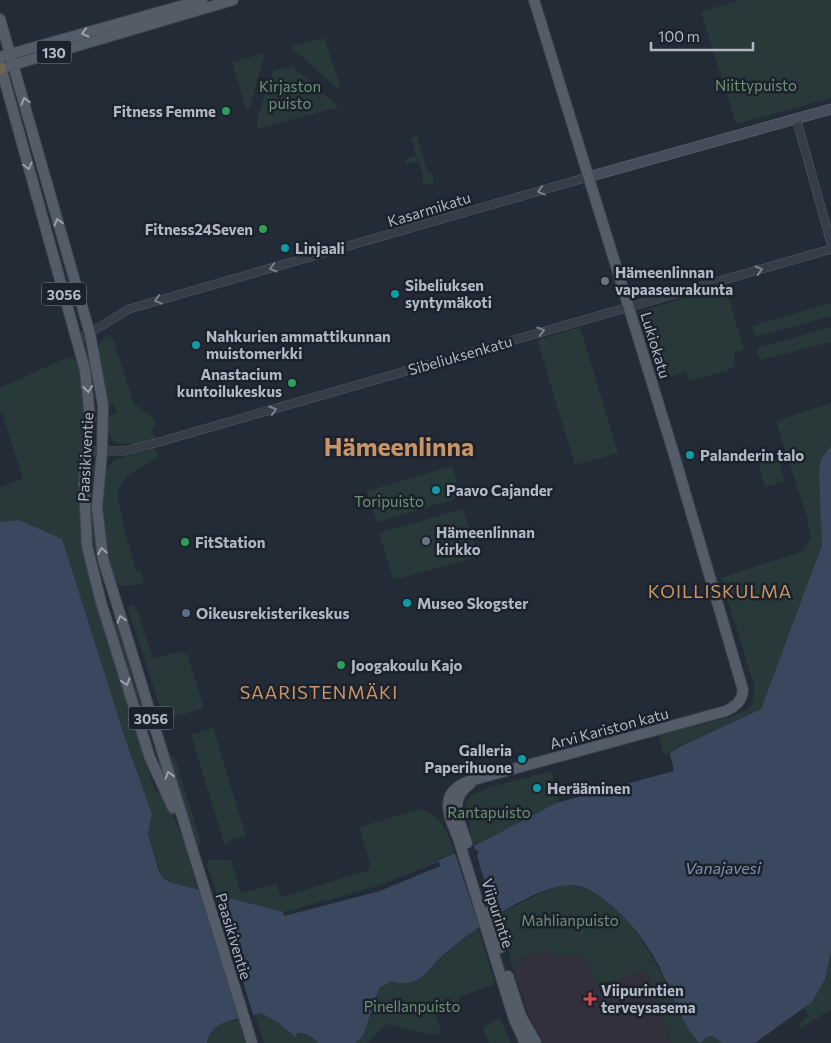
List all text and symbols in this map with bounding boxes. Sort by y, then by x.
scale bar [651,20,754,52]
text: 100 m [658,27,700,45]
one-way arrow [81,28,89,38]
road number: 130 [36,41,72,64]
park label: Niittypuisto [715,76,797,94]
park label: Kirjaston puisto [259,77,321,112]
one-way arrow [20,97,30,105]
place label: Fitness Femme [113,102,216,120]
marker: Fitness Femme [220,105,232,117]
one-way arrow [23,162,33,170]
one-way arrow [537,185,545,195]
street label: Kasarmikatu [385,188,473,230]
one-way arrow [54,219,64,227]
place label: Fitness24Seven [145,220,253,238]
marker: Fitness24Seven [257,223,269,235]
place label: Linjaali [295,239,345,257]
marker: Linjaali [279,242,291,254]
one-way arrow [269,262,278,273]
place label: Hämeenlinnan vapaaseurakunta [615,263,733,298]
one-way arrow [755,265,763,275]
marker: Hämeenlinnan vapaaseurakunta [599,275,611,287]
place label: Sibeliuksen syntymäkoti [405,276,492,311]
road number: 3056 [42,282,86,306]
marker: Sibeliuksen syntymäkoti [389,288,401,300]
one-way arrow [155,295,163,305]
street label: Lukiokatu [637,310,675,380]
one-way arrow [537,326,546,337]
place label: Nahkurien ammattikunnan muistomerkki [206,327,391,362]
street label: Sibeliuksenkatu [406,332,514,378]
marker: Nahkurien ammattikunnan muistomerkki [190,339,202,351]
place label: Anastacium kuntoilukeskus [177,365,282,400]
marker: Anastacium kuntoilukeskus [286,377,298,389]
one-way arrow [82,385,93,393]
one-way arrow [268,405,277,415]
street label: Paasikiventie [74,412,96,502]
district label: Hämeenlinna [324,431,474,461]
place label: Palanderin talo [700,446,804,464]
marker: Palanderin talo [684,449,696,461]
place label: Paavo Cajander [446,481,553,499]
marker: Paavo Cajander [430,484,442,496]
park label: Toripuisto [354,492,424,510]
place label: Hämeenlinnan kirkko [436,523,535,558]
place label: FitStation [195,533,265,551]
marker: Hämeenlinnan kirkko [420,535,432,547]
marker: FitStation [179,536,191,548]
one-way arrow [97,546,107,555]
district label: KOILLISKULMA [648,580,792,602]
place label: Museo Skogster [417,594,528,612]
marker: Museo Skogster [401,597,413,609]
place label: Oikeusrekisterikeskus [196,604,349,622]
marker: Oikeusrekisterikeskus [180,607,192,619]
one-way arrow [117,616,127,624]
place label: Joogakoulu Kajo [351,656,463,674]
marker: Joogakoulu Kajo [335,659,347,671]
one-way arrow [121,677,131,685]
district label: SAARISTENMÄKI [240,681,398,703]
street label: Arvi Kariston katu [548,703,670,753]
road number: 3056 [128,706,174,730]
place label: Galleria Paperihuone [424,741,512,776]
marker: Galleria Paperihuone [516,753,528,765]
one-way arrow [164,771,174,779]
place label: Herääminen [547,779,630,797]
marker: Herääminen [531,782,543,794]
park label: Rantapuisto [447,803,531,821]
water label: Vanajavesi [685,858,762,877]
street label: Viipurintie [478,876,518,950]
street label: Paasikiventie [212,891,256,982]
park label: Mahlianpuisto [521,911,619,929]
place label: Viipurintien terveysasema [601,981,696,1016]
marker: Viipurintien terveysasema [583,992,597,1006]
park label: Pinellanpuisto [364,997,460,1015]

